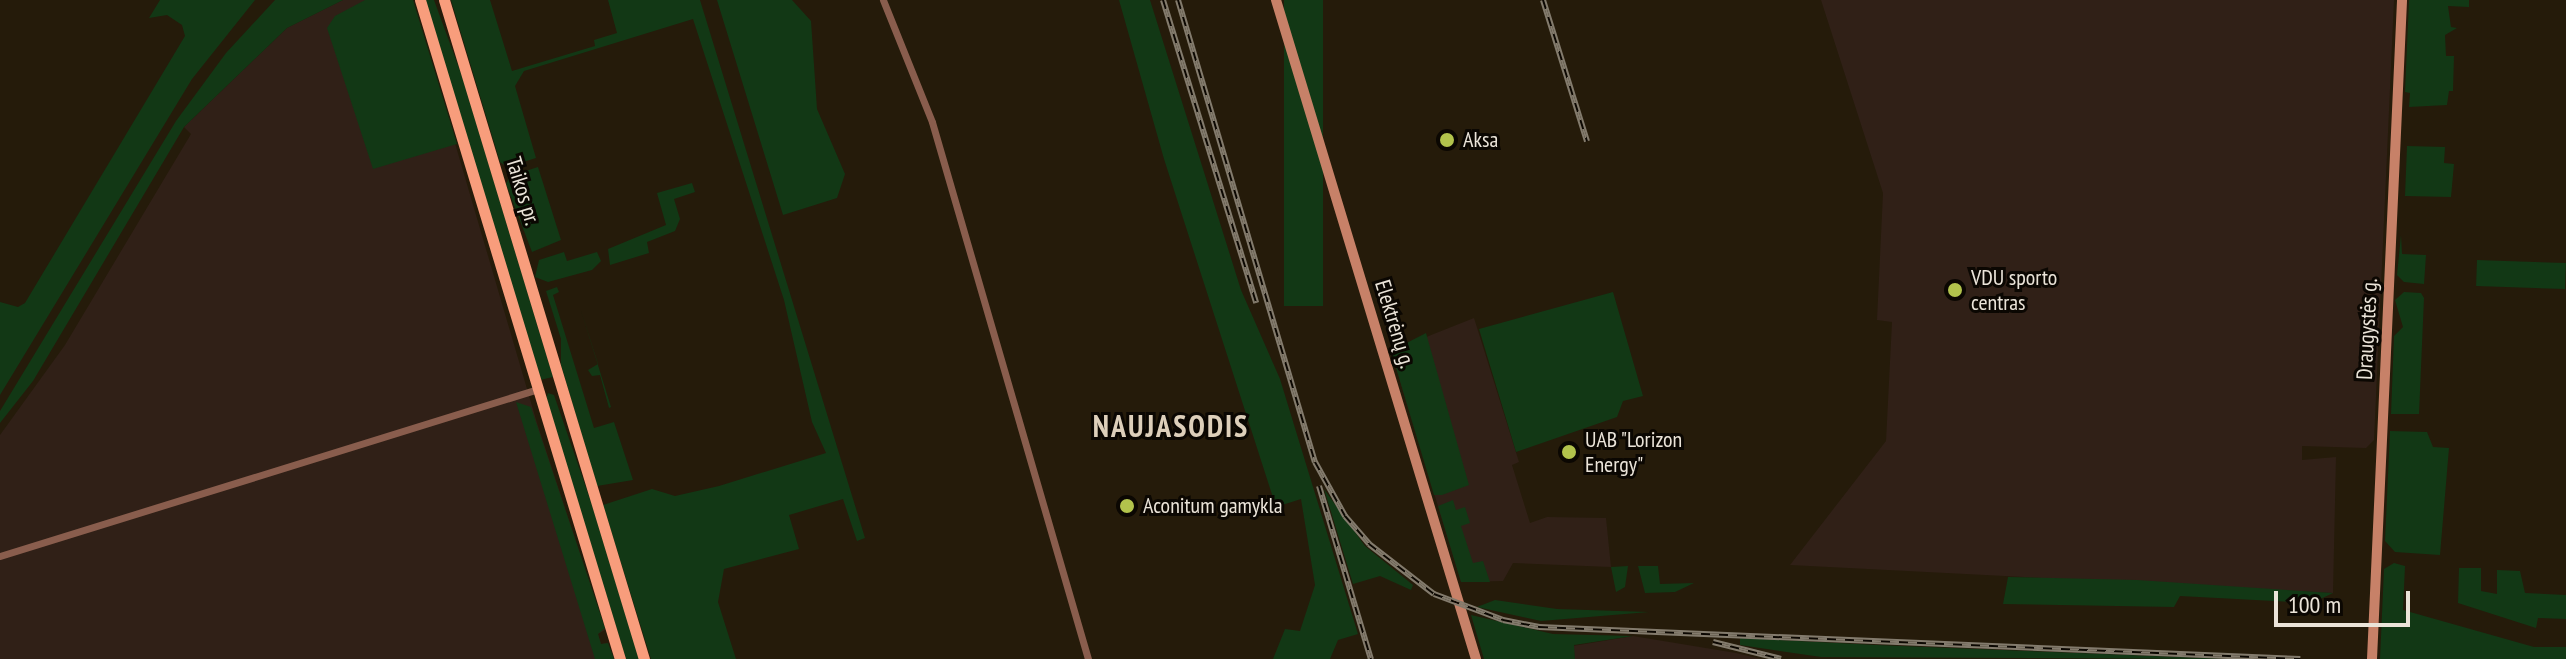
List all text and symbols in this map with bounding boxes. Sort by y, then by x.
place label: Aksa [1463,127,1498,153]
marker: Aksa [1438,131,1456,149]
street label: Taikos pr. [500,154,546,228]
place label: VDU sporto centras [1971,264,2057,316]
street label: Elektrėnų g. [1369,277,1421,371]
street label: Draugystės g. [2351,278,2383,380]
marker: VDU sporto centras [1946,281,1964,299]
district label: NAUJASODIS [1093,408,1249,444]
place label: UAB "Lorizon Energy" [1585,426,1683,478]
marker: UAB "Lorizon Energy" [1560,443,1578,461]
place label: Aconitum gamykla [1143,493,1283,519]
marker: Aconitum gamykla [1118,497,1136,515]
scale bar [2278,575,2414,625]
text: 100 m [2288,589,2341,620]

